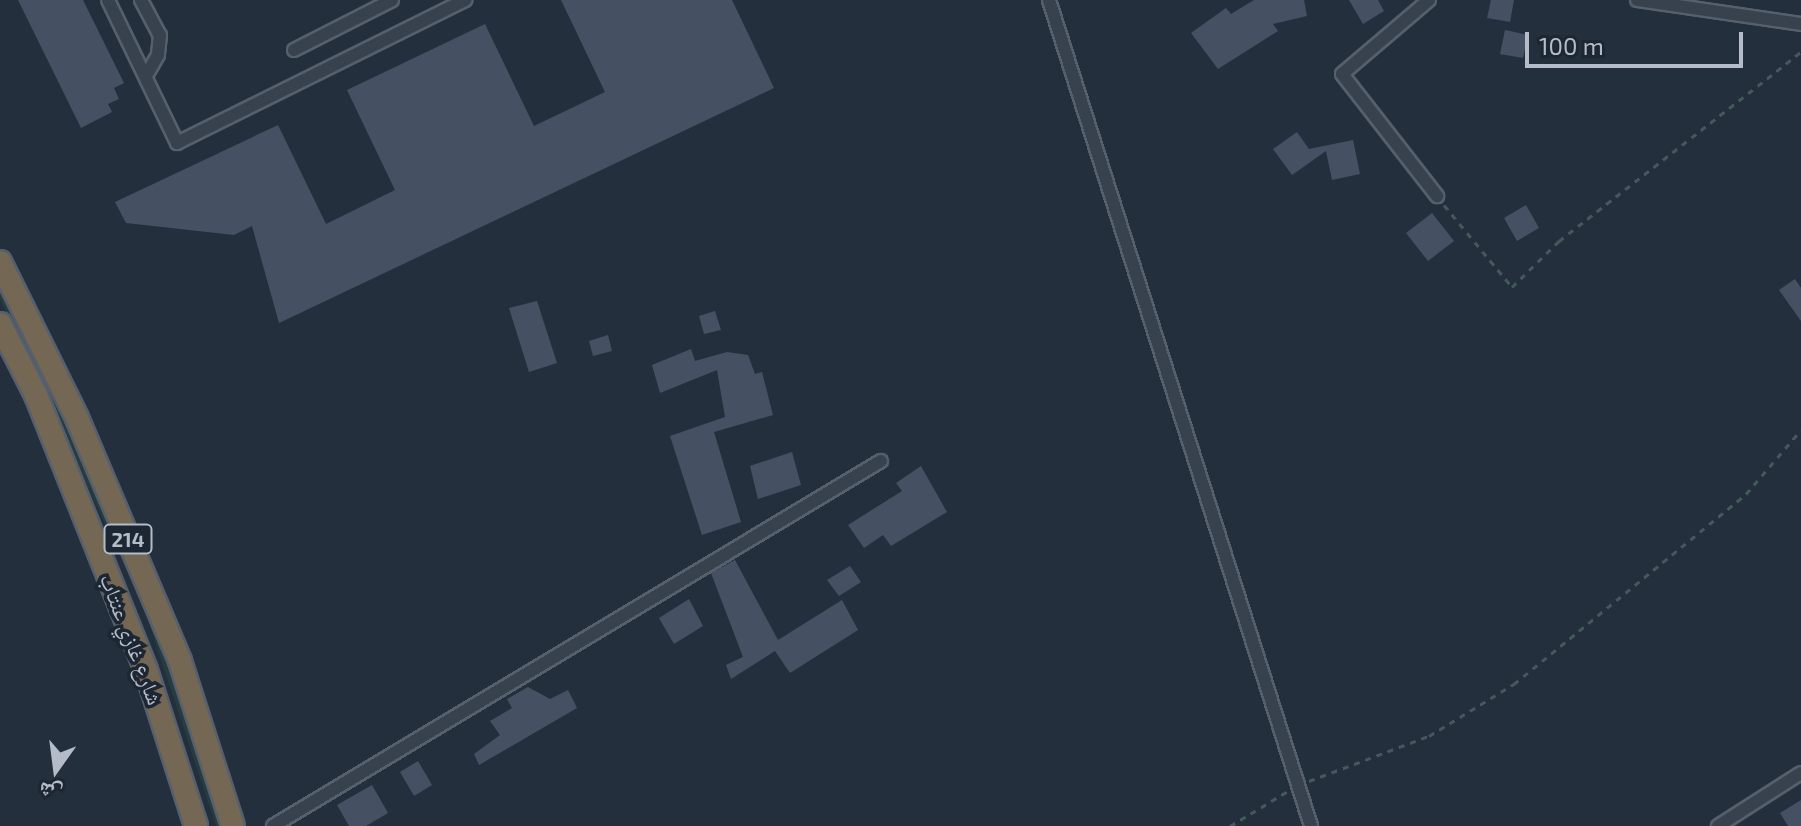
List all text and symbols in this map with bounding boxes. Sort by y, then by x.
scale bar [1529,16,1747,66]
text: 100 m [1539,31,1604,60]
road number: 214 [102,523,154,555]
street label: شارع غازي عنتاب [95,570,169,708]
north arrow [16,730,96,810]
text: ش [36,778,65,809]

